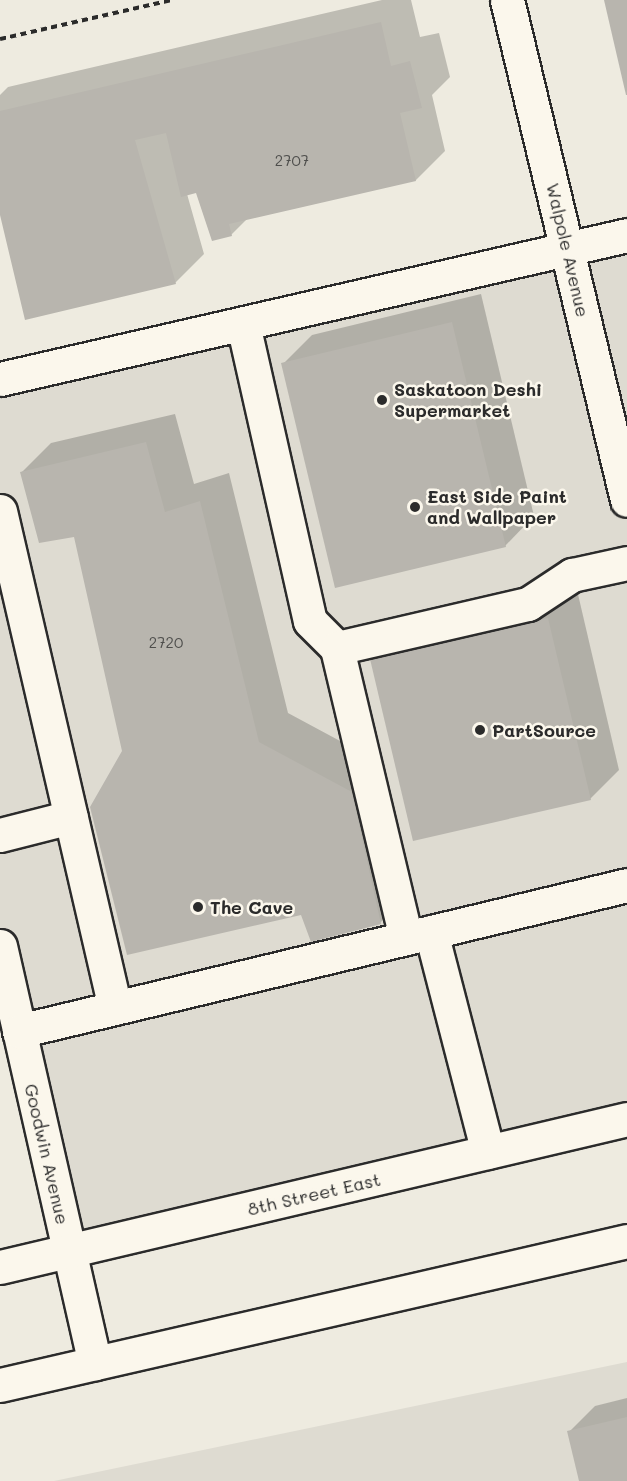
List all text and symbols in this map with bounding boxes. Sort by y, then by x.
house number: 2707 [275,152,309,170]
street label: Walpole Avenue [542,181,594,319]
place label: Saskatoon Deshi Supermarket [394,379,542,422]
marker: Saskatoon Deshi Supermarket [375,393,389,407]
place label: East Side Paint and Wallpaper [427,486,567,528]
marker: East Side Paint and Wallpaper [408,500,422,514]
house number: 2720 [149,634,183,652]
place label: PartSource [492,719,596,741]
marker: PartSource [473,723,487,737]
place label: The Cave [210,896,293,918]
marker: The Cave [191,900,205,914]
street label: Goodwin Avenue [20,1082,74,1226]
street label: 8th Street East [245,1168,383,1220]

